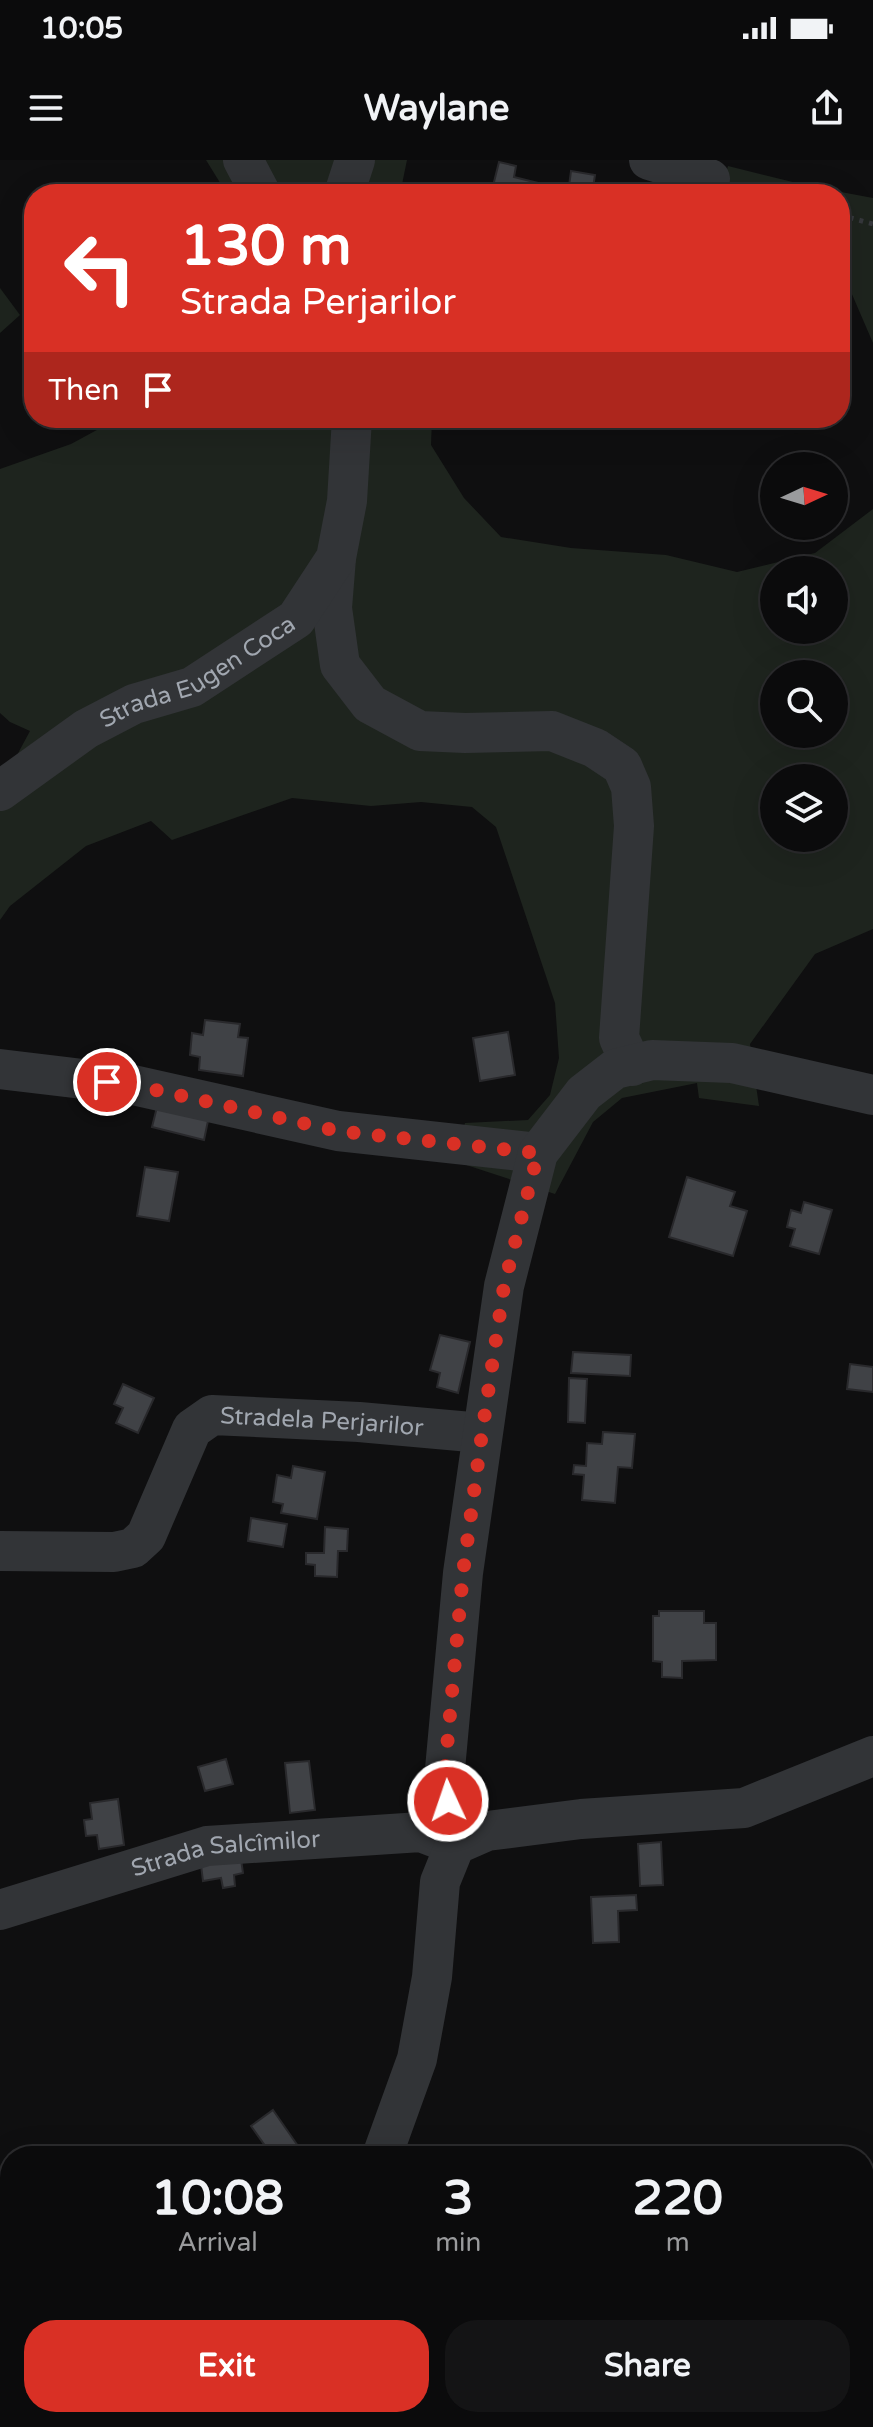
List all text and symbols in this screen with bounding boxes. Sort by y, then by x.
text: 10:05 [40,10,123,47]
icon: menu [24,86,68,130]
icon: share [805,86,849,130]
text: Waylane [364,87,509,130]
text: 130 m [180,213,351,280]
icon: left [48,216,152,320]
text: Strada Perjarilor [180,281,456,324]
icon: arrive [136,368,180,412]
text: Then [48,372,120,409]
north arrow [760,452,848,540]
map controls [760,452,848,852]
button: sound [760,556,848,644]
street label: Strada Eugen Coca [95,610,301,734]
button: search [760,660,848,748]
button: layers [760,764,848,852]
pin [73,1048,141,1116]
icon: arrive [85,1060,129,1104]
street label: Stradela Perjarilor [219,1401,426,1443]
position arrow [406,1759,490,1843]
street label: Strada Salcîmilor [128,1825,322,1884]
text: 10:08 [151,2170,284,2228]
text: 3 [443,2170,473,2228]
text: 220 [632,2170,723,2228]
text: Arrival [177,2227,258,2258]
text: min [435,2227,481,2258]
text: m [666,2227,690,2258]
button: Exit [24,2320,429,2412]
button: Share [445,2320,850,2412]

